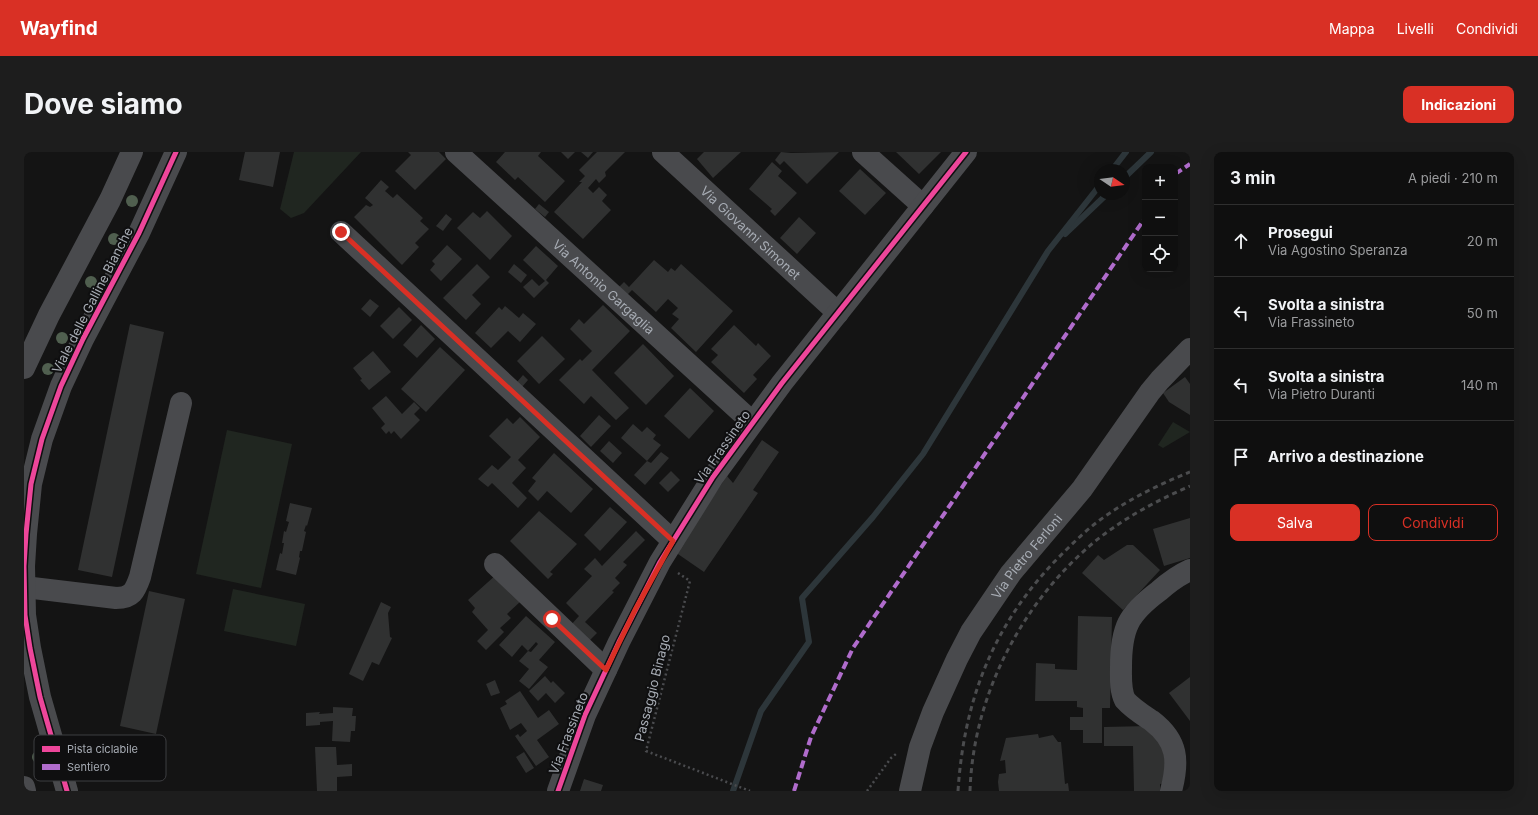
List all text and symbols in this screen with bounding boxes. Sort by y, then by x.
text: Wayfind [20,17,98,40]
text: Mappa [1329,20,1375,37]
text: Livelli [1397,20,1434,37]
text: Condividi [1456,20,1518,37]
button: Indicazioni [1403,86,1514,123]
text: Dove siamo [24,87,183,121]
north arrow [1094,164,1130,200]
map controls [1142,164,1178,272]
button: + [1142,164,1178,200]
text: 3 min [1230,168,1276,188]
text: A piedi · 210 m [1408,170,1498,186]
street label: Via Giovanni Simonet [697,183,804,283]
button: − [1142,200,1178,236]
route end [332,223,350,241]
text: Prosegui [1268,223,1333,242]
street label: Viale delle Galline Bianche [48,224,136,376]
icon: ahead [1230,230,1252,252]
text: 20 m [1467,233,1498,249]
street label: Via Antonio Gargaglia [549,236,658,337]
button: locate [1142,236,1178,272]
text: Via Agostino Speranza [1268,242,1407,258]
text: Svolta a sinistra [1268,295,1385,314]
icon: left [1230,302,1252,324]
text: 50 m [1467,305,1498,321]
text: Via Frassineto [1268,314,1355,330]
text: Svolta a sinistra [1268,367,1385,386]
icon: left [1230,374,1252,396]
text: 140 m [1461,377,1498,393]
text: Via Pietro Duranti [1268,386,1375,402]
street label: Via Frassineto [691,407,754,487]
icon: arrive [1230,446,1252,468]
text: Arrivo a destinazione [1268,447,1424,466]
button: Salva [1230,504,1360,541]
button: Condividi [1368,504,1498,541]
street label: Via Pietro Ferloni [988,511,1065,602]
route start [543,610,561,628]
street label: Passaggio Binago [631,633,673,743]
street label: Via Frassineto [545,690,591,776]
legend [34,735,166,781]
text: Pista ciclabile [67,742,138,756]
text: Sentiero [67,760,111,774]

